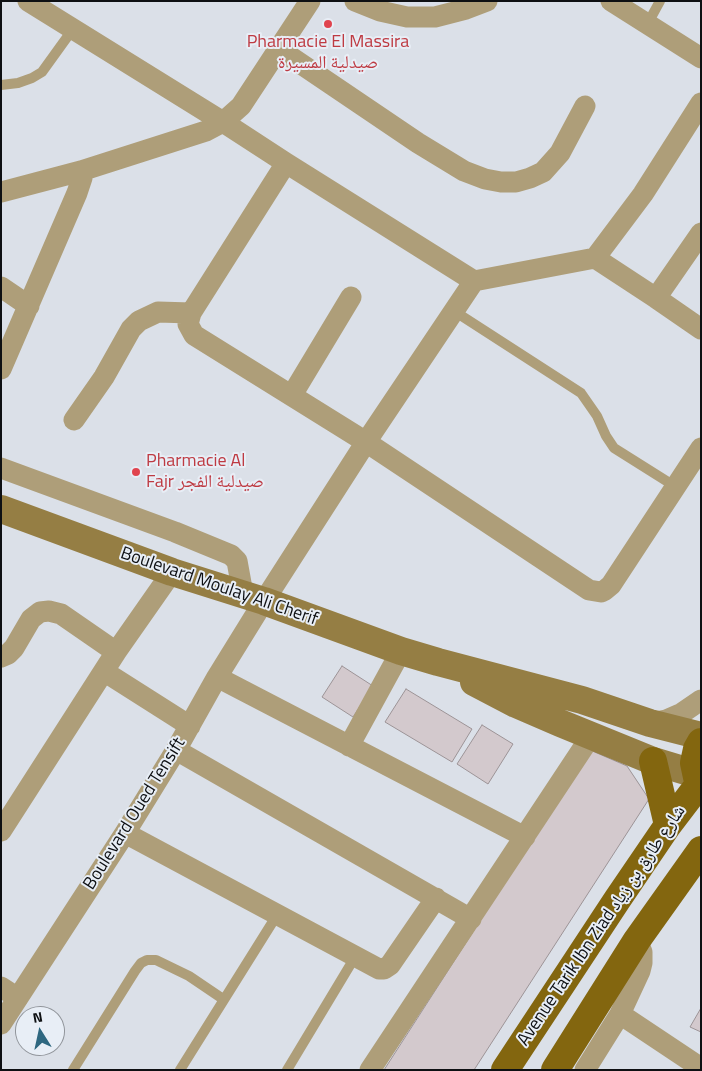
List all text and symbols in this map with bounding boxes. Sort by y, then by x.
marker: Pharmacie El Massira صيدلية المسيرة [322,18,334,30]
place label: Pharmacie El Massira صيدلية المسيرة [247,32,409,74]
place label: Pharmacie Al Fajr صيدلية الفجر [146,451,264,494]
marker: Pharmacie Al Fajr صيدلية الفجر [130,466,142,478]
street label: Boulevard Moulay Ali Cherif [117,543,321,631]
street label: Boulevard Oued Tensift [79,734,191,894]
street label: Avenue Tarik Ibn Ziad شارع طارق بن زياد [513,802,691,1050]
north arrow [15,1006,65,1056]
text: N [31,1006,44,1028]

